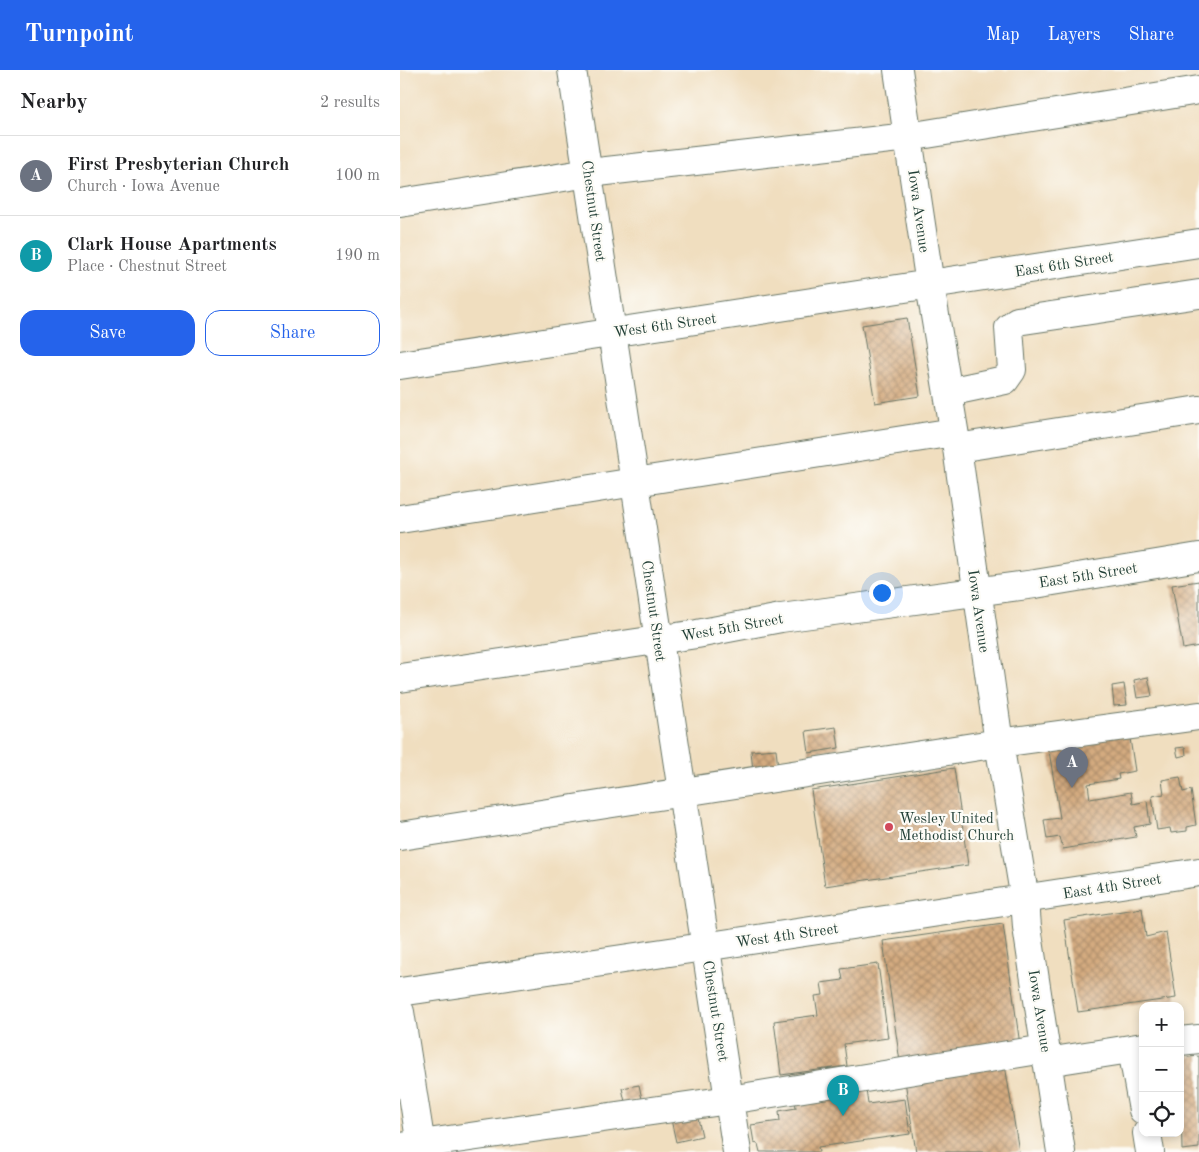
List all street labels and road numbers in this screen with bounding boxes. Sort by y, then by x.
street label: Chestnut Street [578,160,607,263]
street label: Iowa Avenue [904,169,931,254]
street label: East 6th Street [1014,250,1115,281]
street label: West 6th Street [613,312,718,341]
street label: Chestnut Street [638,560,667,663]
street label: East 5th Street [1038,561,1139,592]
street label: Iowa Avenue [964,569,991,654]
street label: West 5th Street [680,612,785,645]
street label: East 4th Street [1062,872,1163,903]
street label: West 4th Street [735,922,840,951]
street label: Chestnut Street [699,960,730,1063]
street label: Iowa Avenue [1025,969,1052,1054]

